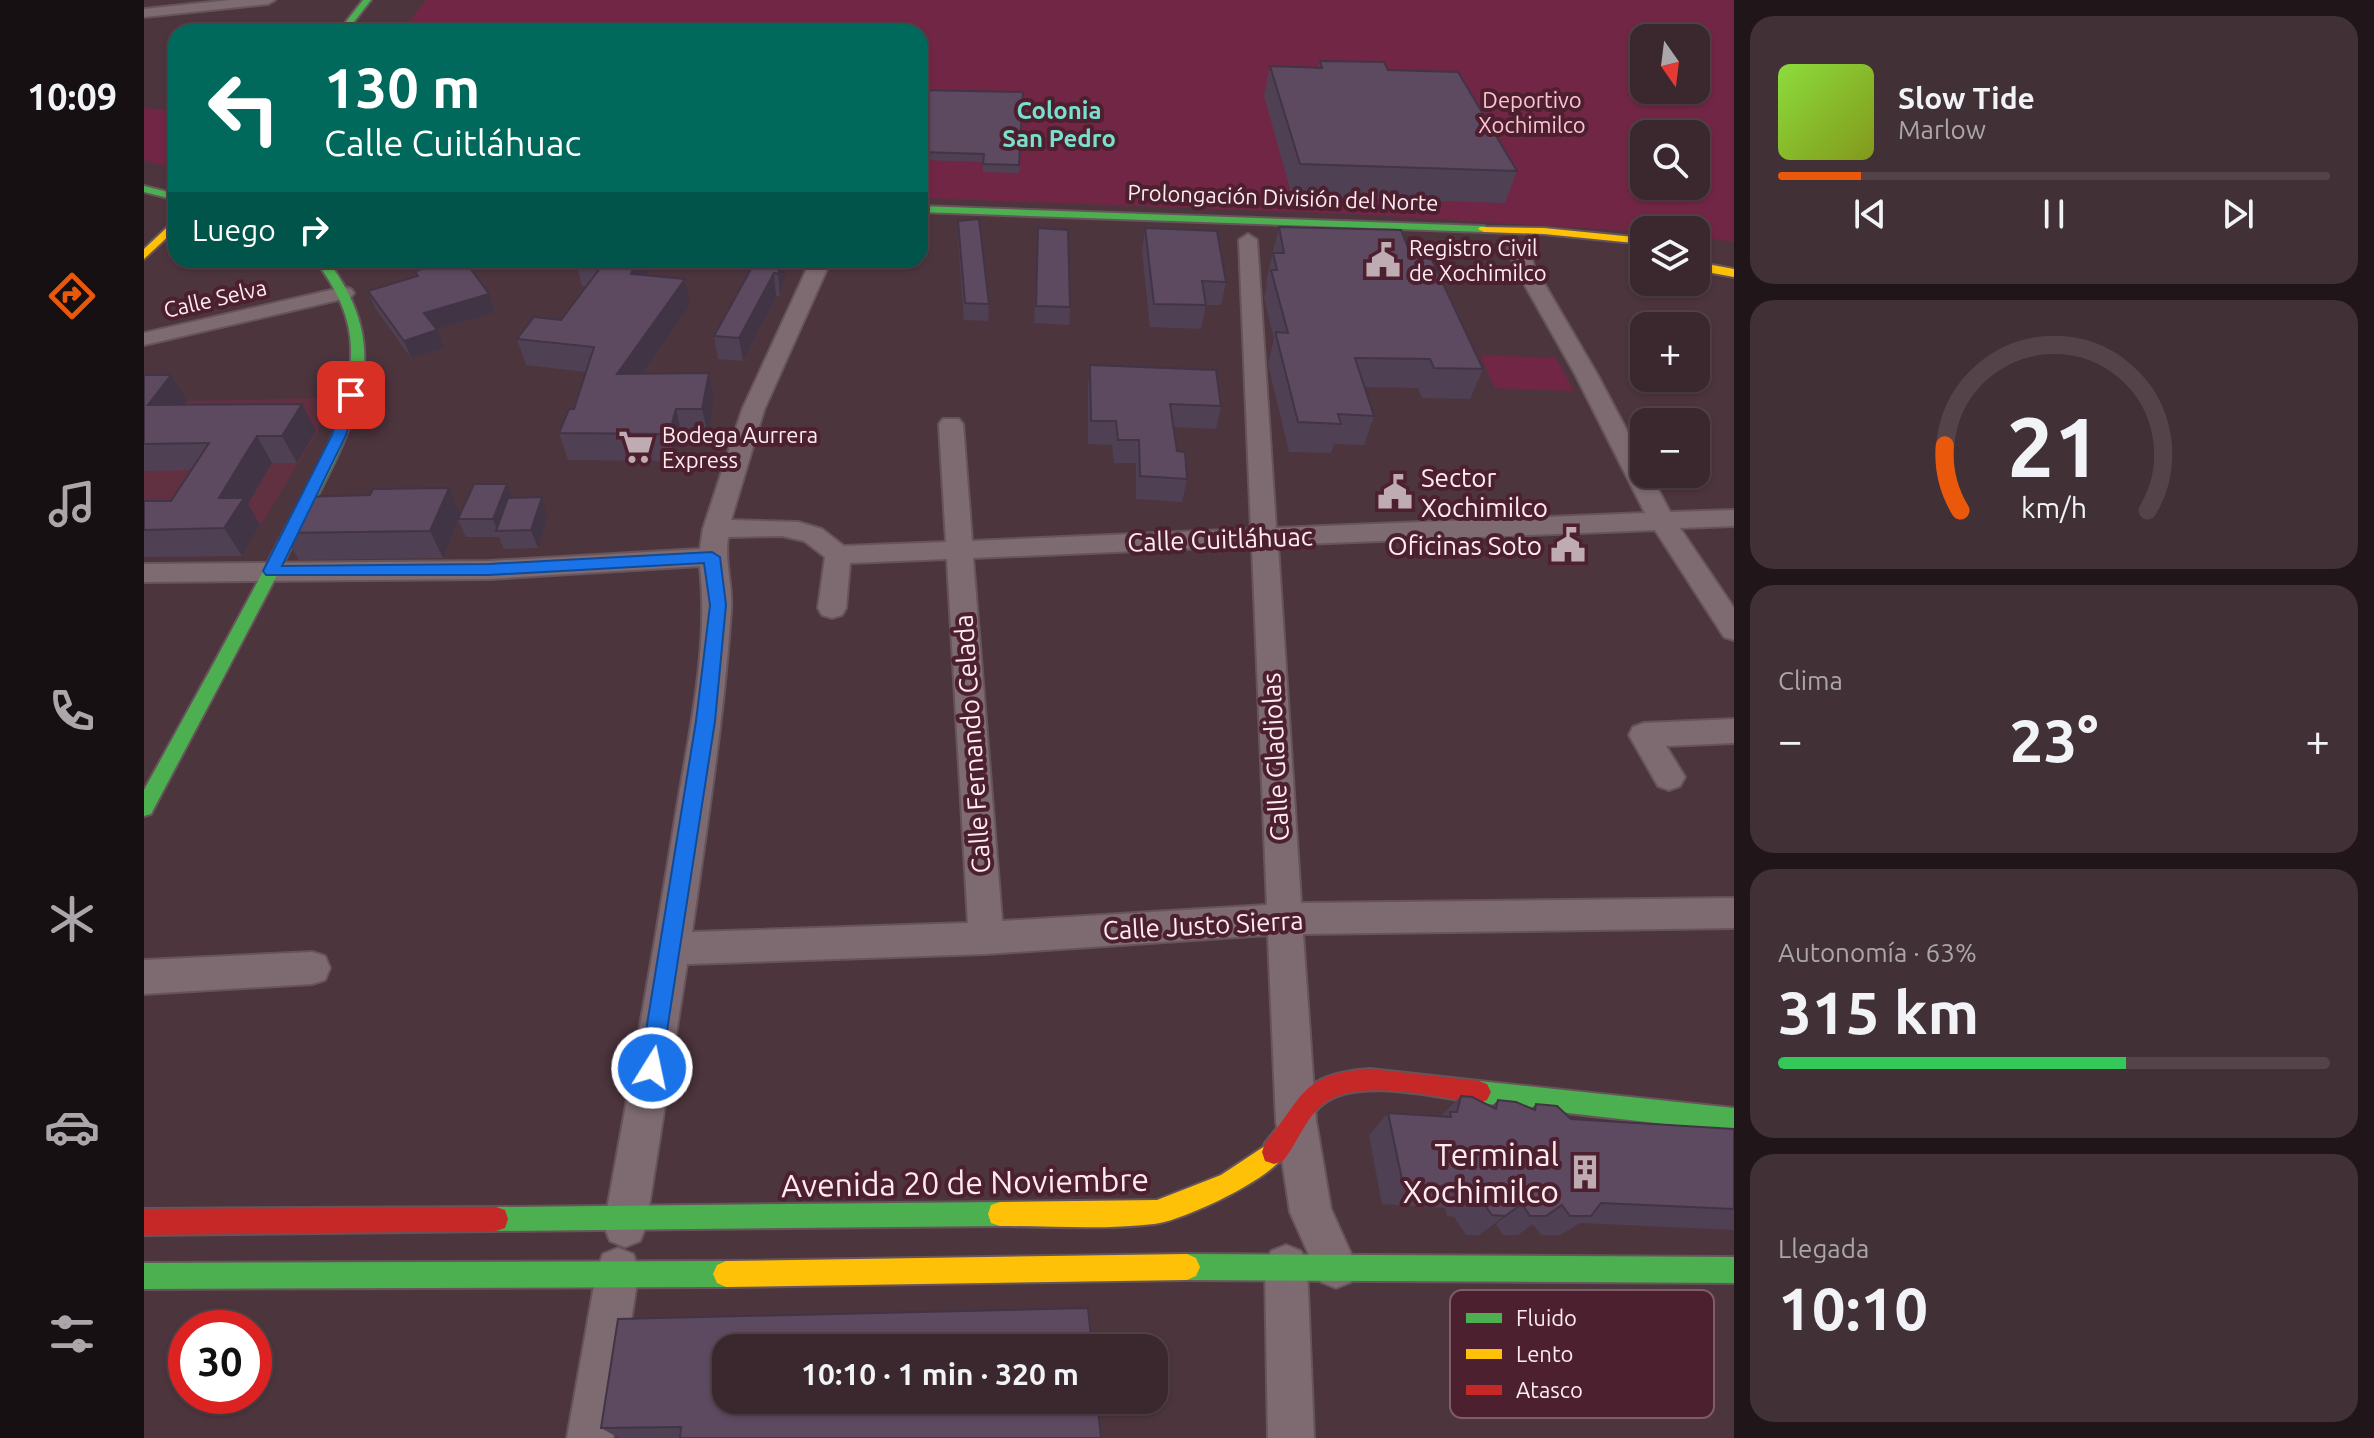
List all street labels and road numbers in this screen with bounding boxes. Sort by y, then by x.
street label: Prolongación División del Norte [1127,179,1439,215]
street label: Calle Selva [161,274,269,322]
street label: Calle Cuitláhuac [1127,521,1313,557]
street label: Calle Fernando Celada [948,613,996,875]
street label: Calle Gladiolas [1256,672,1294,842]
street label: Calle Justo Sierra [1102,905,1304,945]
street label: Avenida 20 de Noviembre [781,1161,1149,1203]

